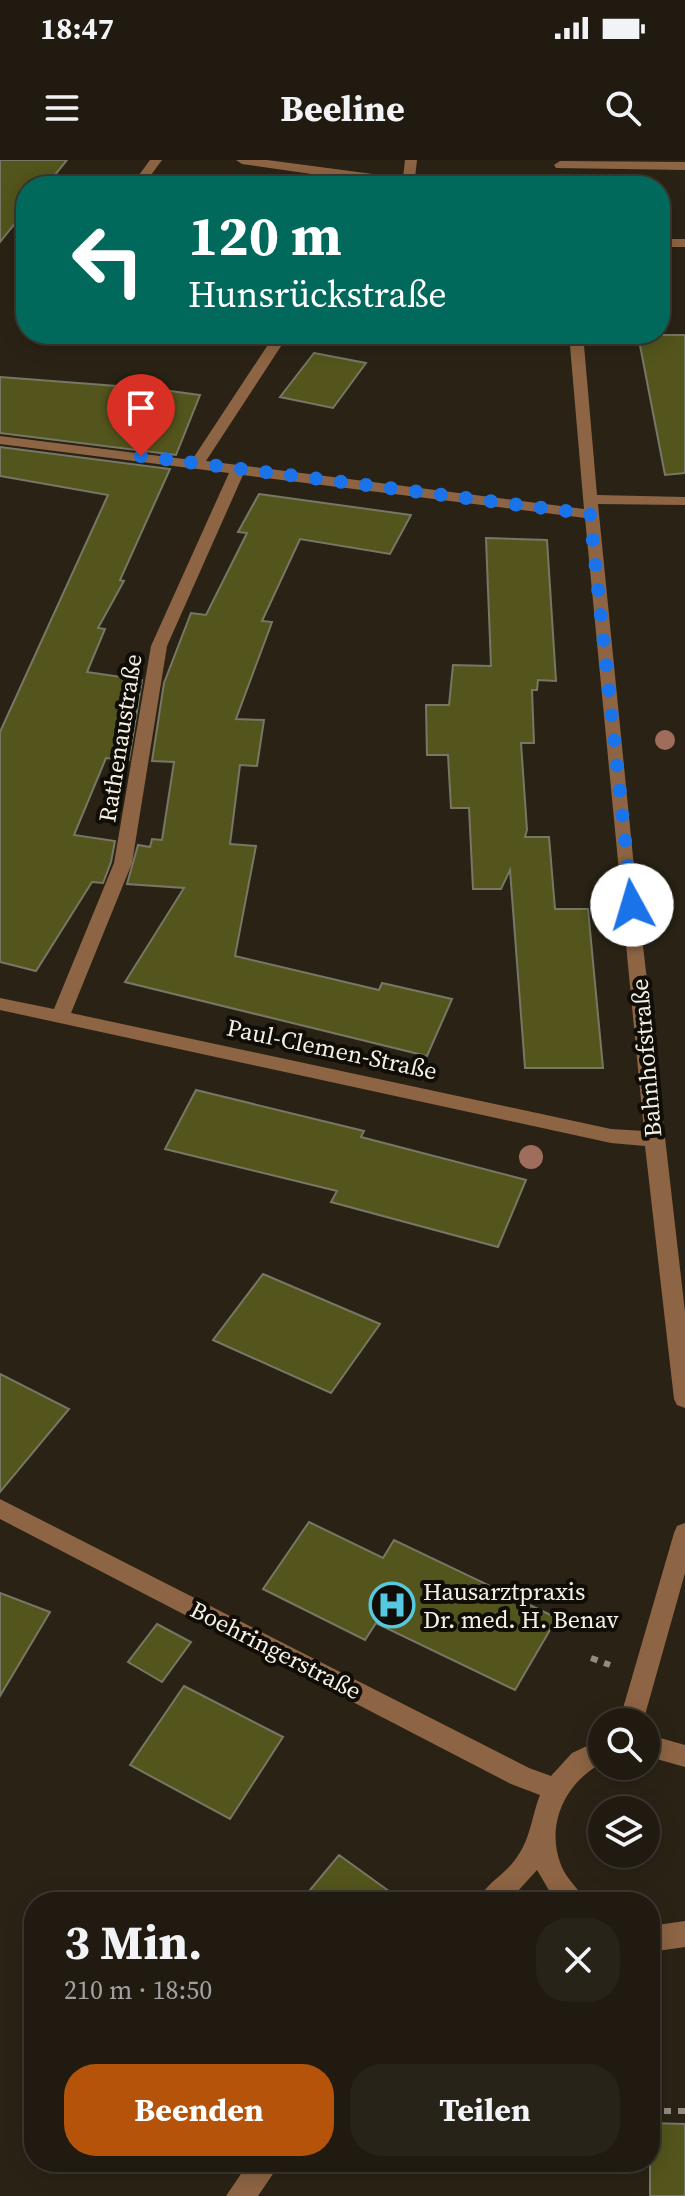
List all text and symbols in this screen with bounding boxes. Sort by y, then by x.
text: 18:47 [40,8,114,49]
text: Beeline [280,84,405,133]
icon: menu [40,86,84,130]
icon: search [601,86,645,130]
text: 120 m [188,197,342,274]
icon: left [56,208,160,312]
text: Hunsrückstraße [188,270,447,319]
pin [107,374,175,456]
icon: arrive [119,386,163,430]
street label: Rathenaustraße [90,652,150,824]
position arrow [590,863,674,947]
street label: Bahnhofstraße [623,977,669,1139]
street label: Paul-Clemen-Straße [224,1011,440,1087]
place label: Hausarztpraxis Dr. med. H. Benav [423,1575,619,1636]
hospital icon: Hausarztpraxis Dr. med. H. Benav [368,1581,416,1629]
street label: Boehringerstraße [185,1593,367,1707]
map controls [588,1708,660,1868]
button: search [588,1708,660,1780]
button: layers [588,1796,660,1868]
text: 3 Min. [64,1909,202,1975]
button: close [536,1918,620,2002]
text: 210 m · 18:50 [64,1972,212,2008]
button: Beenden [64,2064,334,2156]
button: Teilen [350,2064,620,2156]

